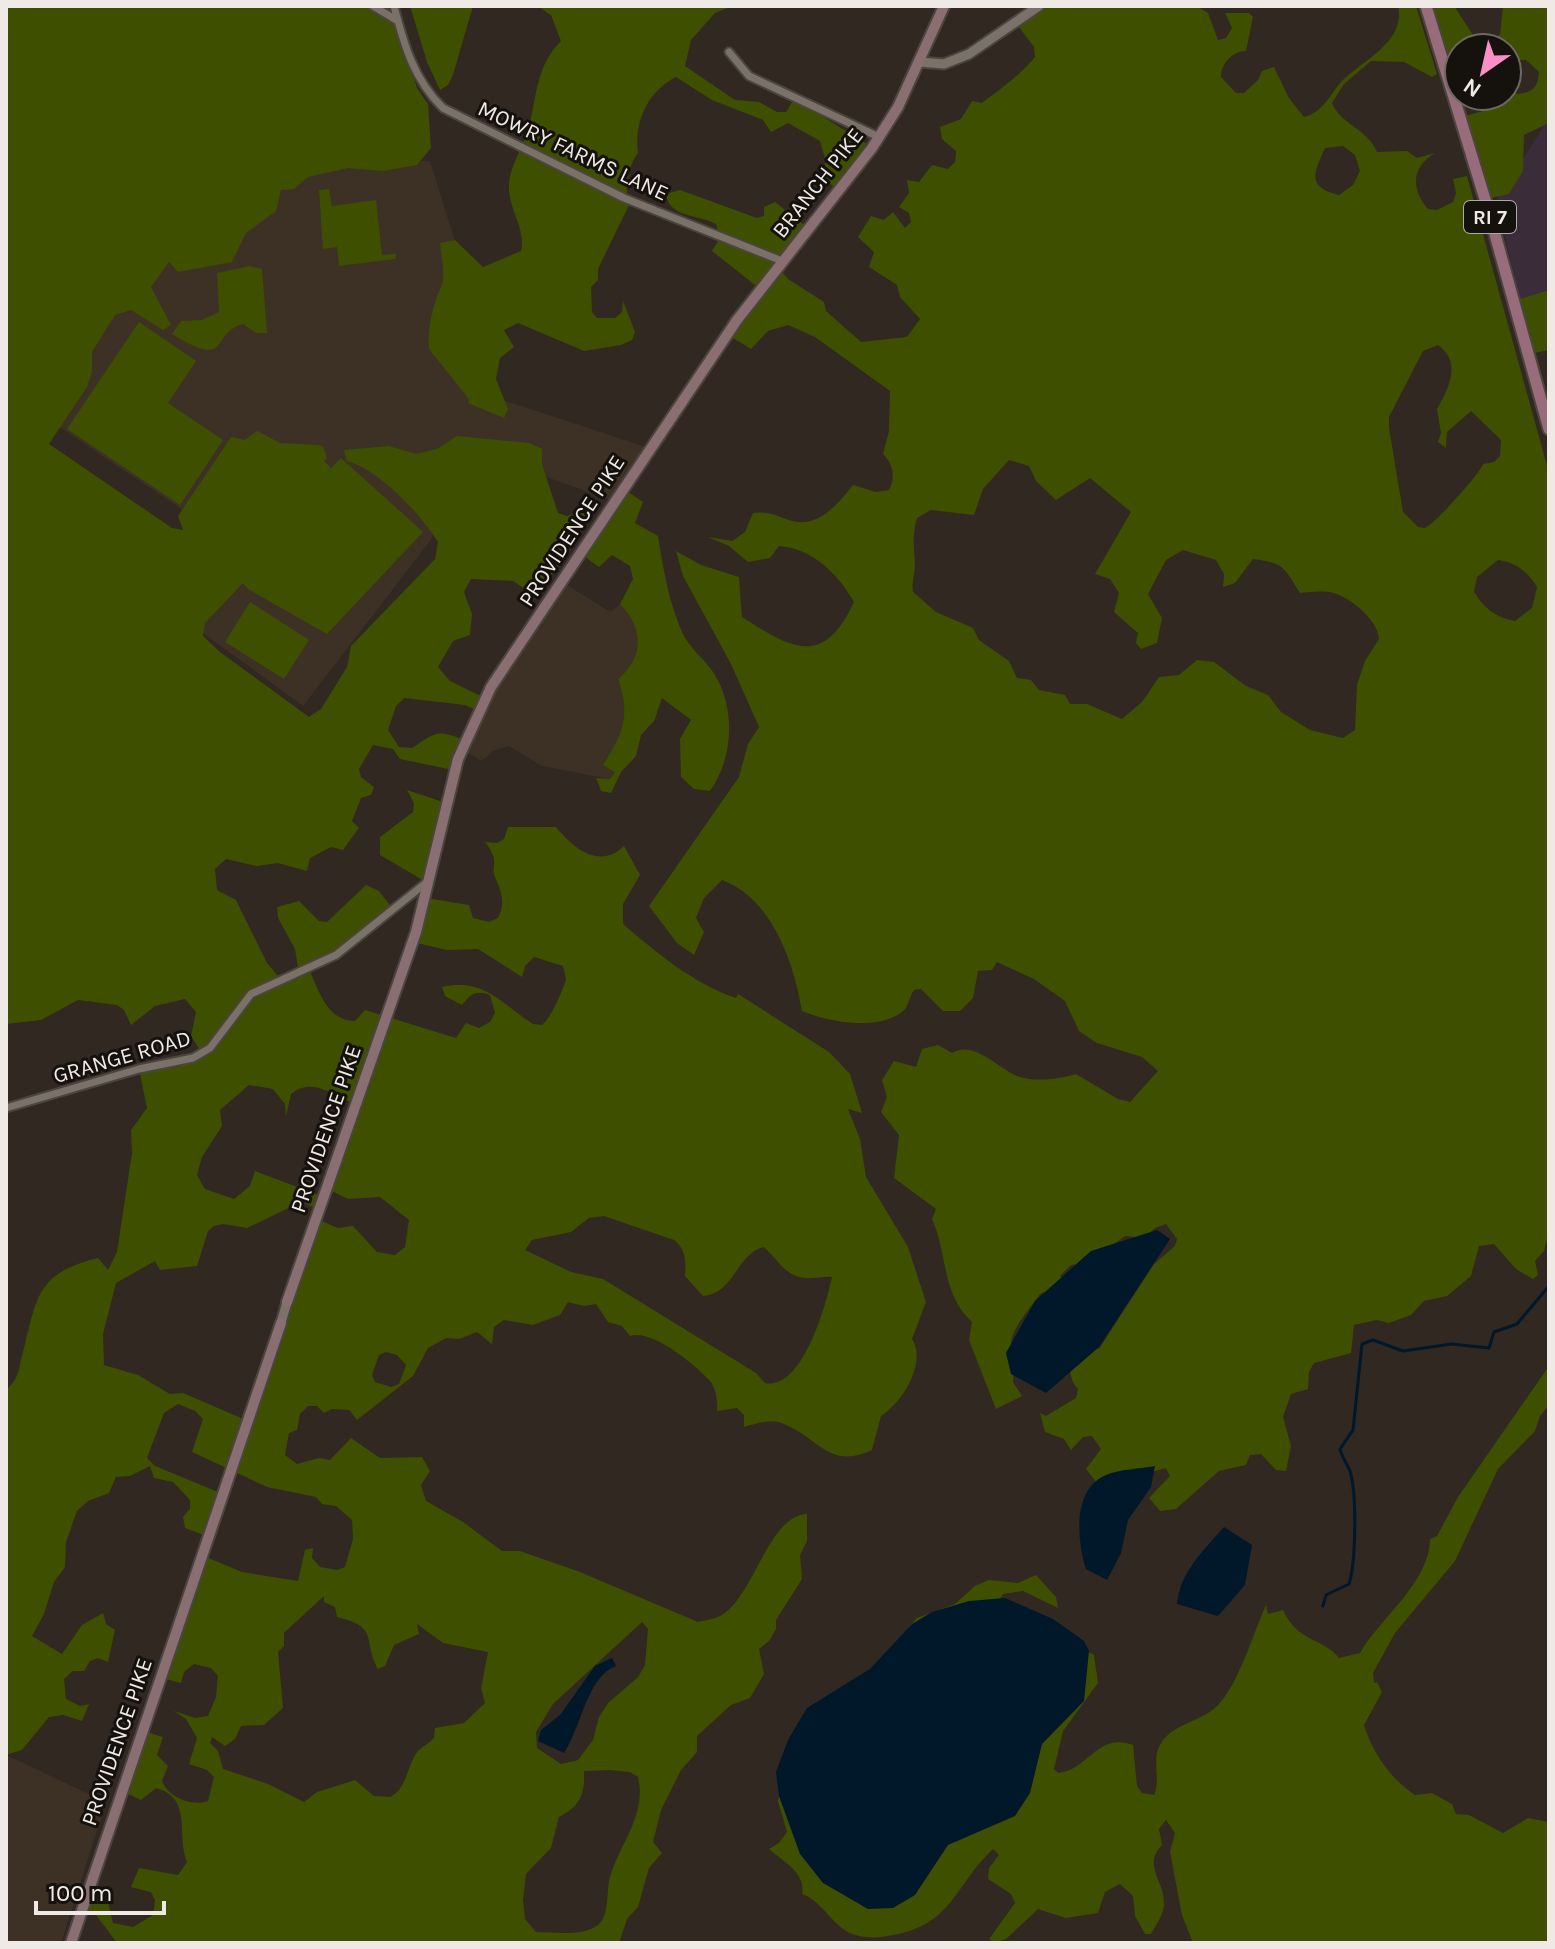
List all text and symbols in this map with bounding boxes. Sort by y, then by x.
north arrow [1443,32,1523,112]
text: N [1459,73,1486,103]
street label: MOWRY FARMS LANE [474,95,672,207]
street label: BRANCH PIKE [767,123,869,243]
road number: RI 7 [1464,201,1516,233]
street label: PROVIDENCE PIKE [513,450,631,612]
street label: GRANGE ROAD [50,1025,194,1089]
street label: PROVIDENCE PIKE [285,1042,367,1216]
street label: PROVIDENCE PIKE [76,1655,158,1829]
scale bar [36,1865,164,1915]
text: 100 m [48,1879,113,1907]

